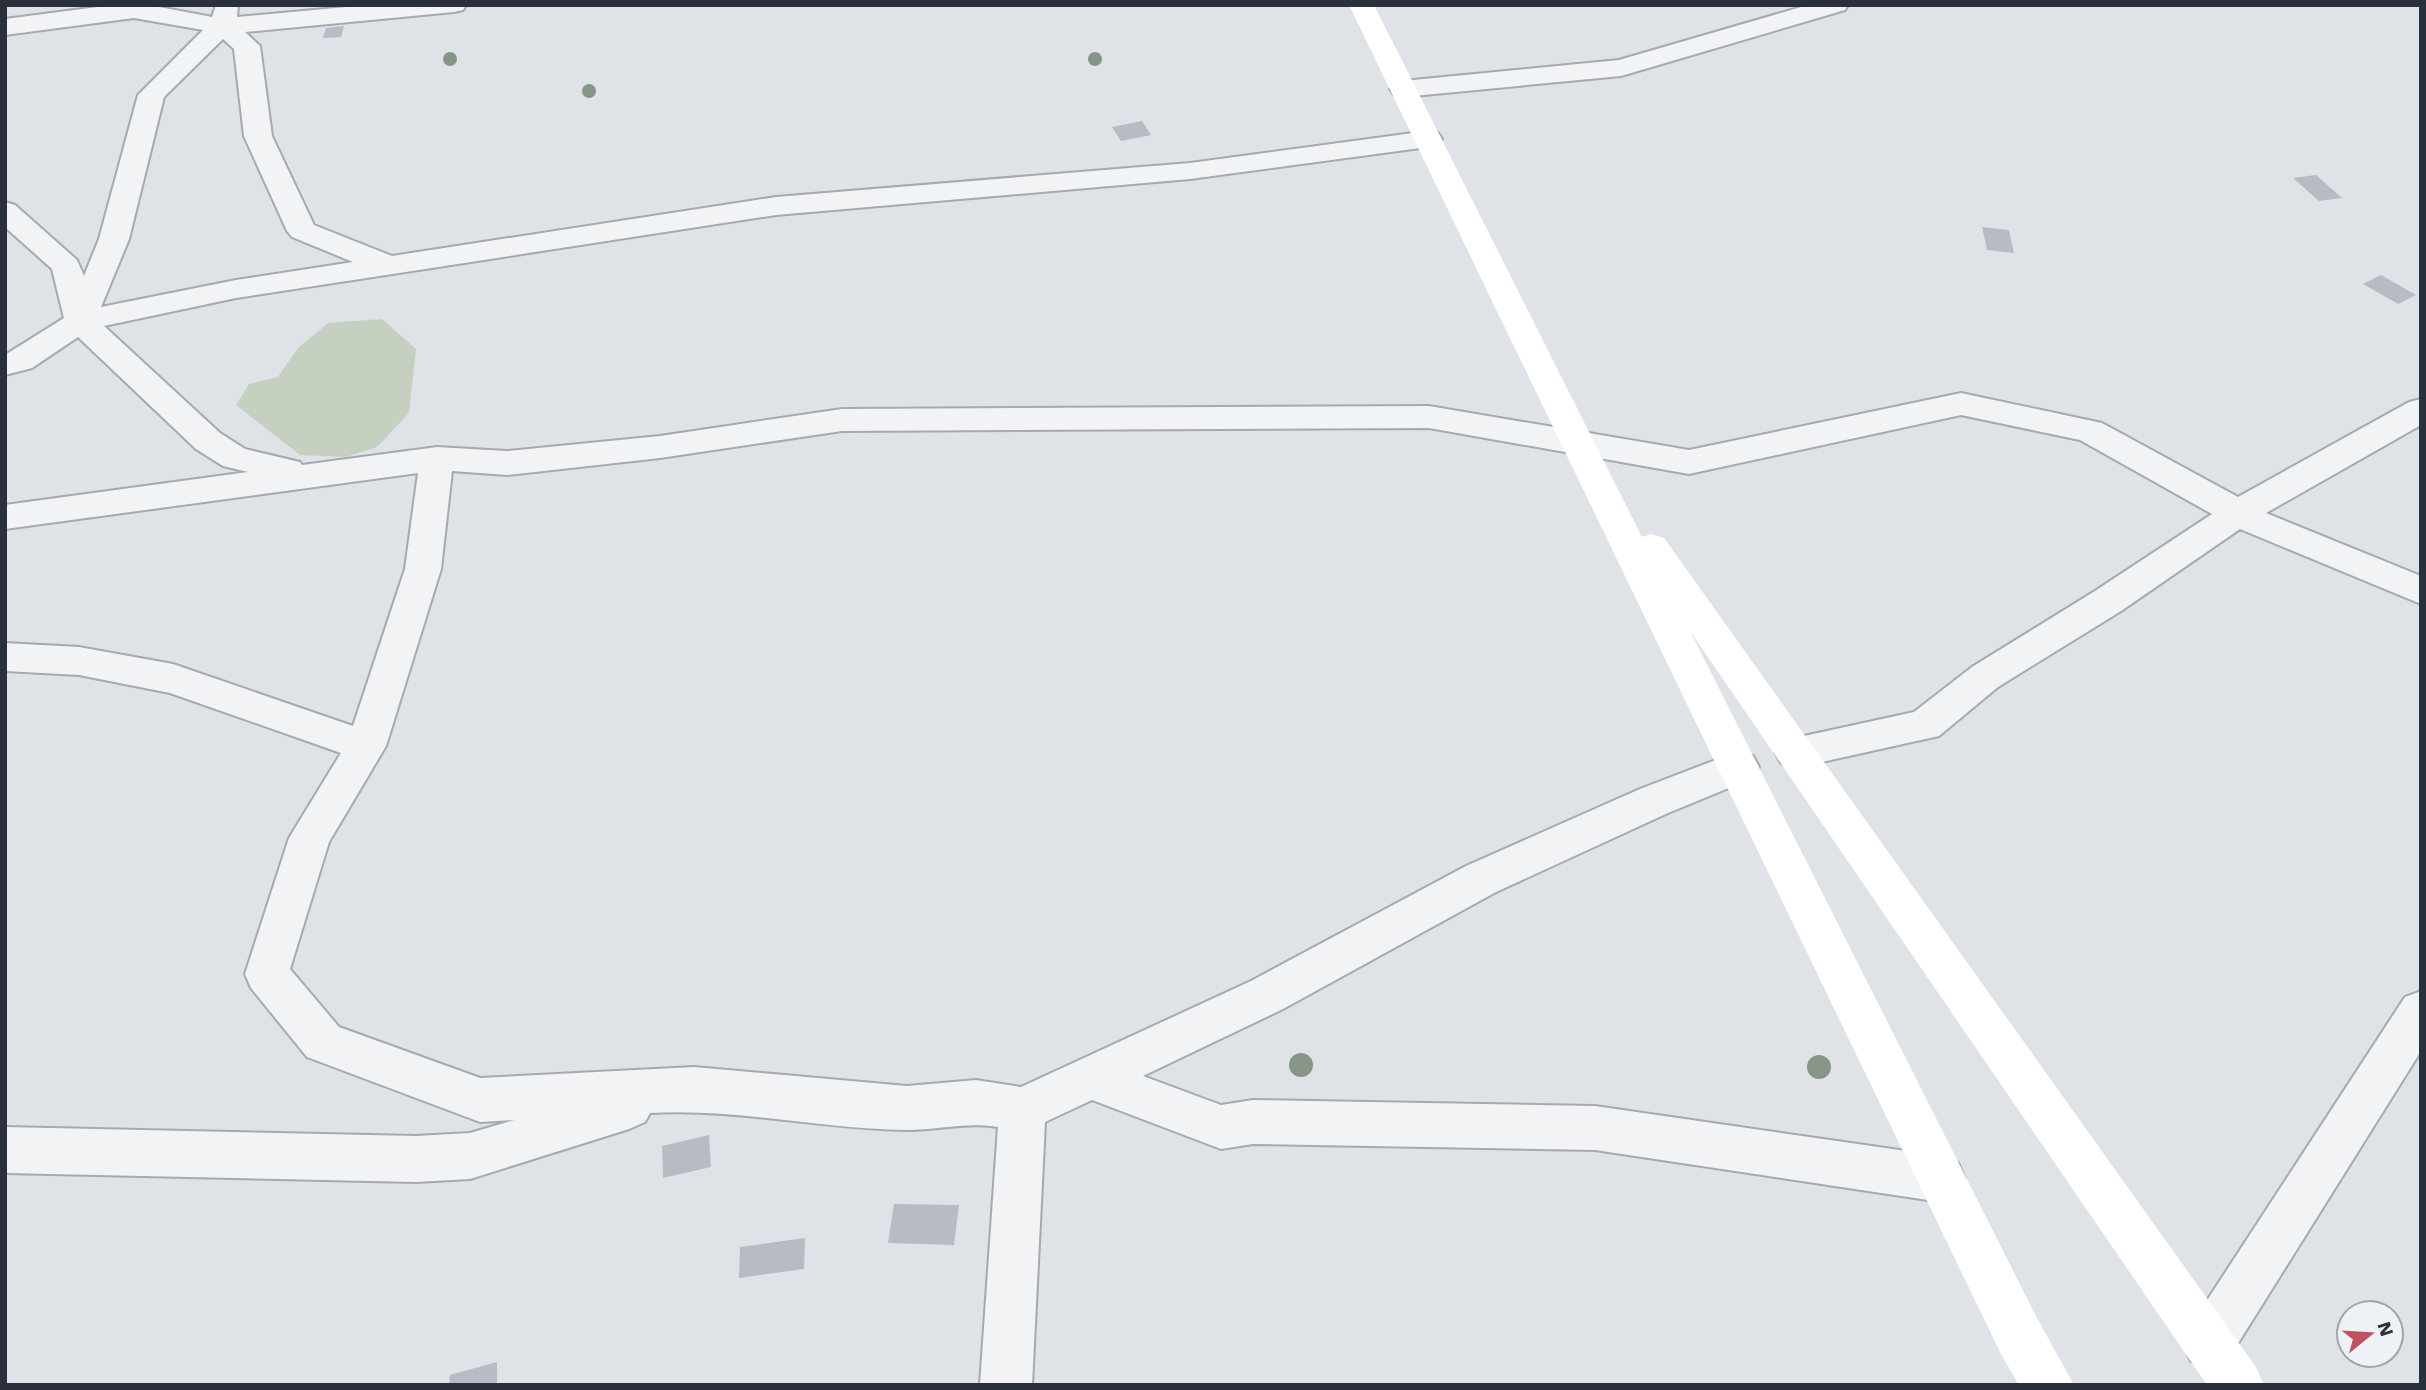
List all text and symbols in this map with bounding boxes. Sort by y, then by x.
north arrow [2335,1299,2405,1369]
text: N [2373,1319,2399,1339]

